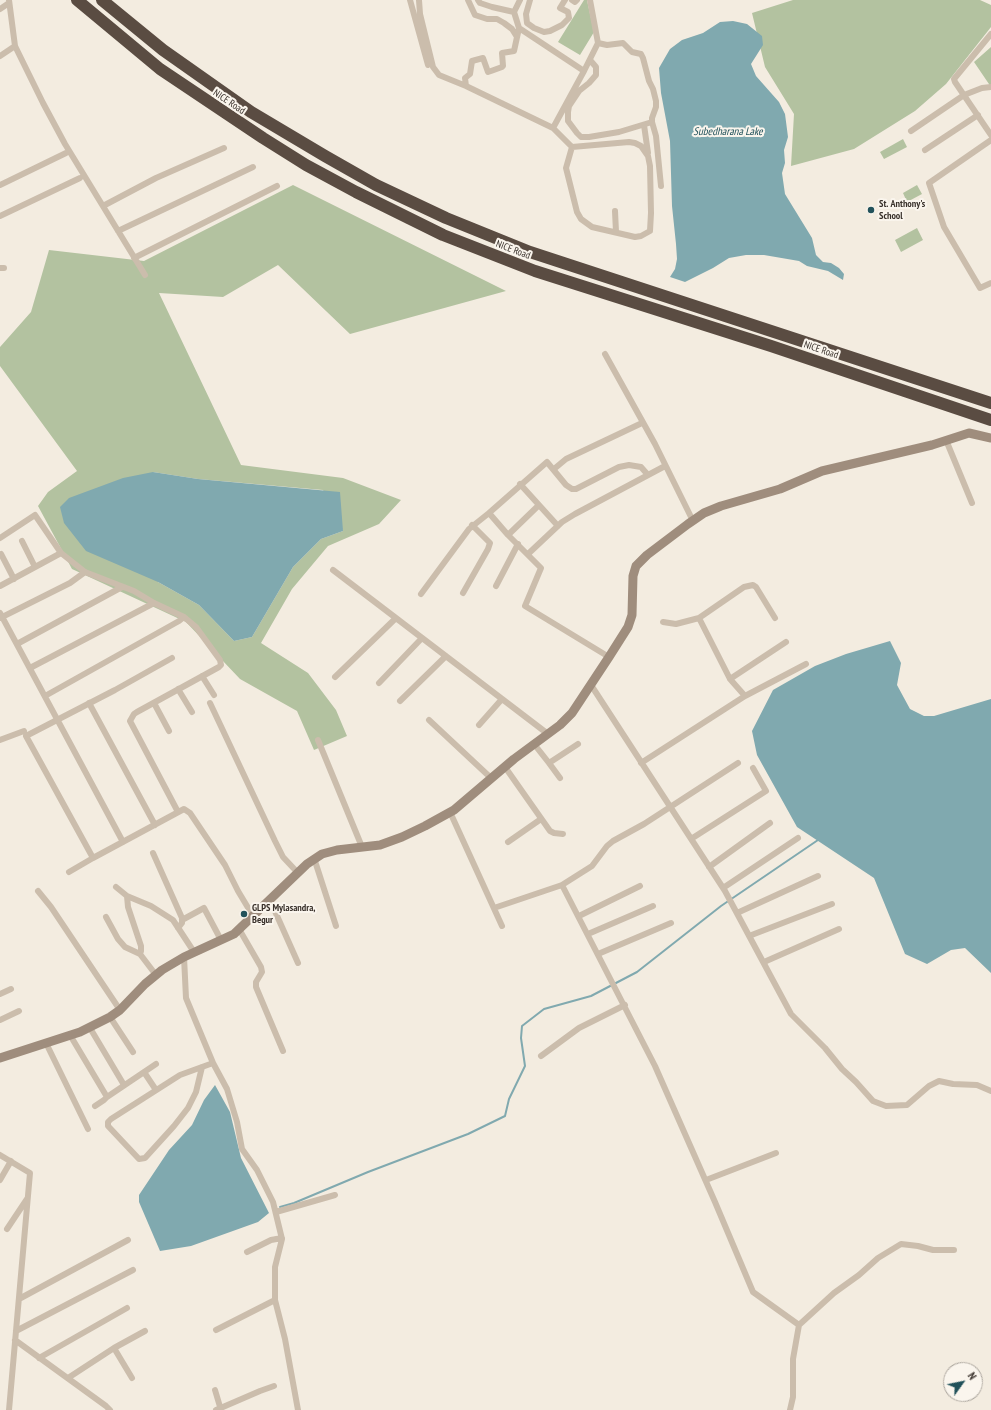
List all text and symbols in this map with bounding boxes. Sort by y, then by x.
street label: NICE Road [211,87,247,117]
water label: Subedharana Lake [693,125,763,139]
place label: St. Anthony's School [879,198,925,222]
marker: St. Anthony's School [866,205,876,215]
street label: NICE Road [494,238,532,262]
street label: NICE Road [802,339,840,361]
place label: GLPS Mylasandra, Begur [252,902,315,926]
marker: GLPS Mylasandra, Begur [239,909,249,919]
north arrow [943,1362,983,1402]
text: N [965,1370,980,1382]

